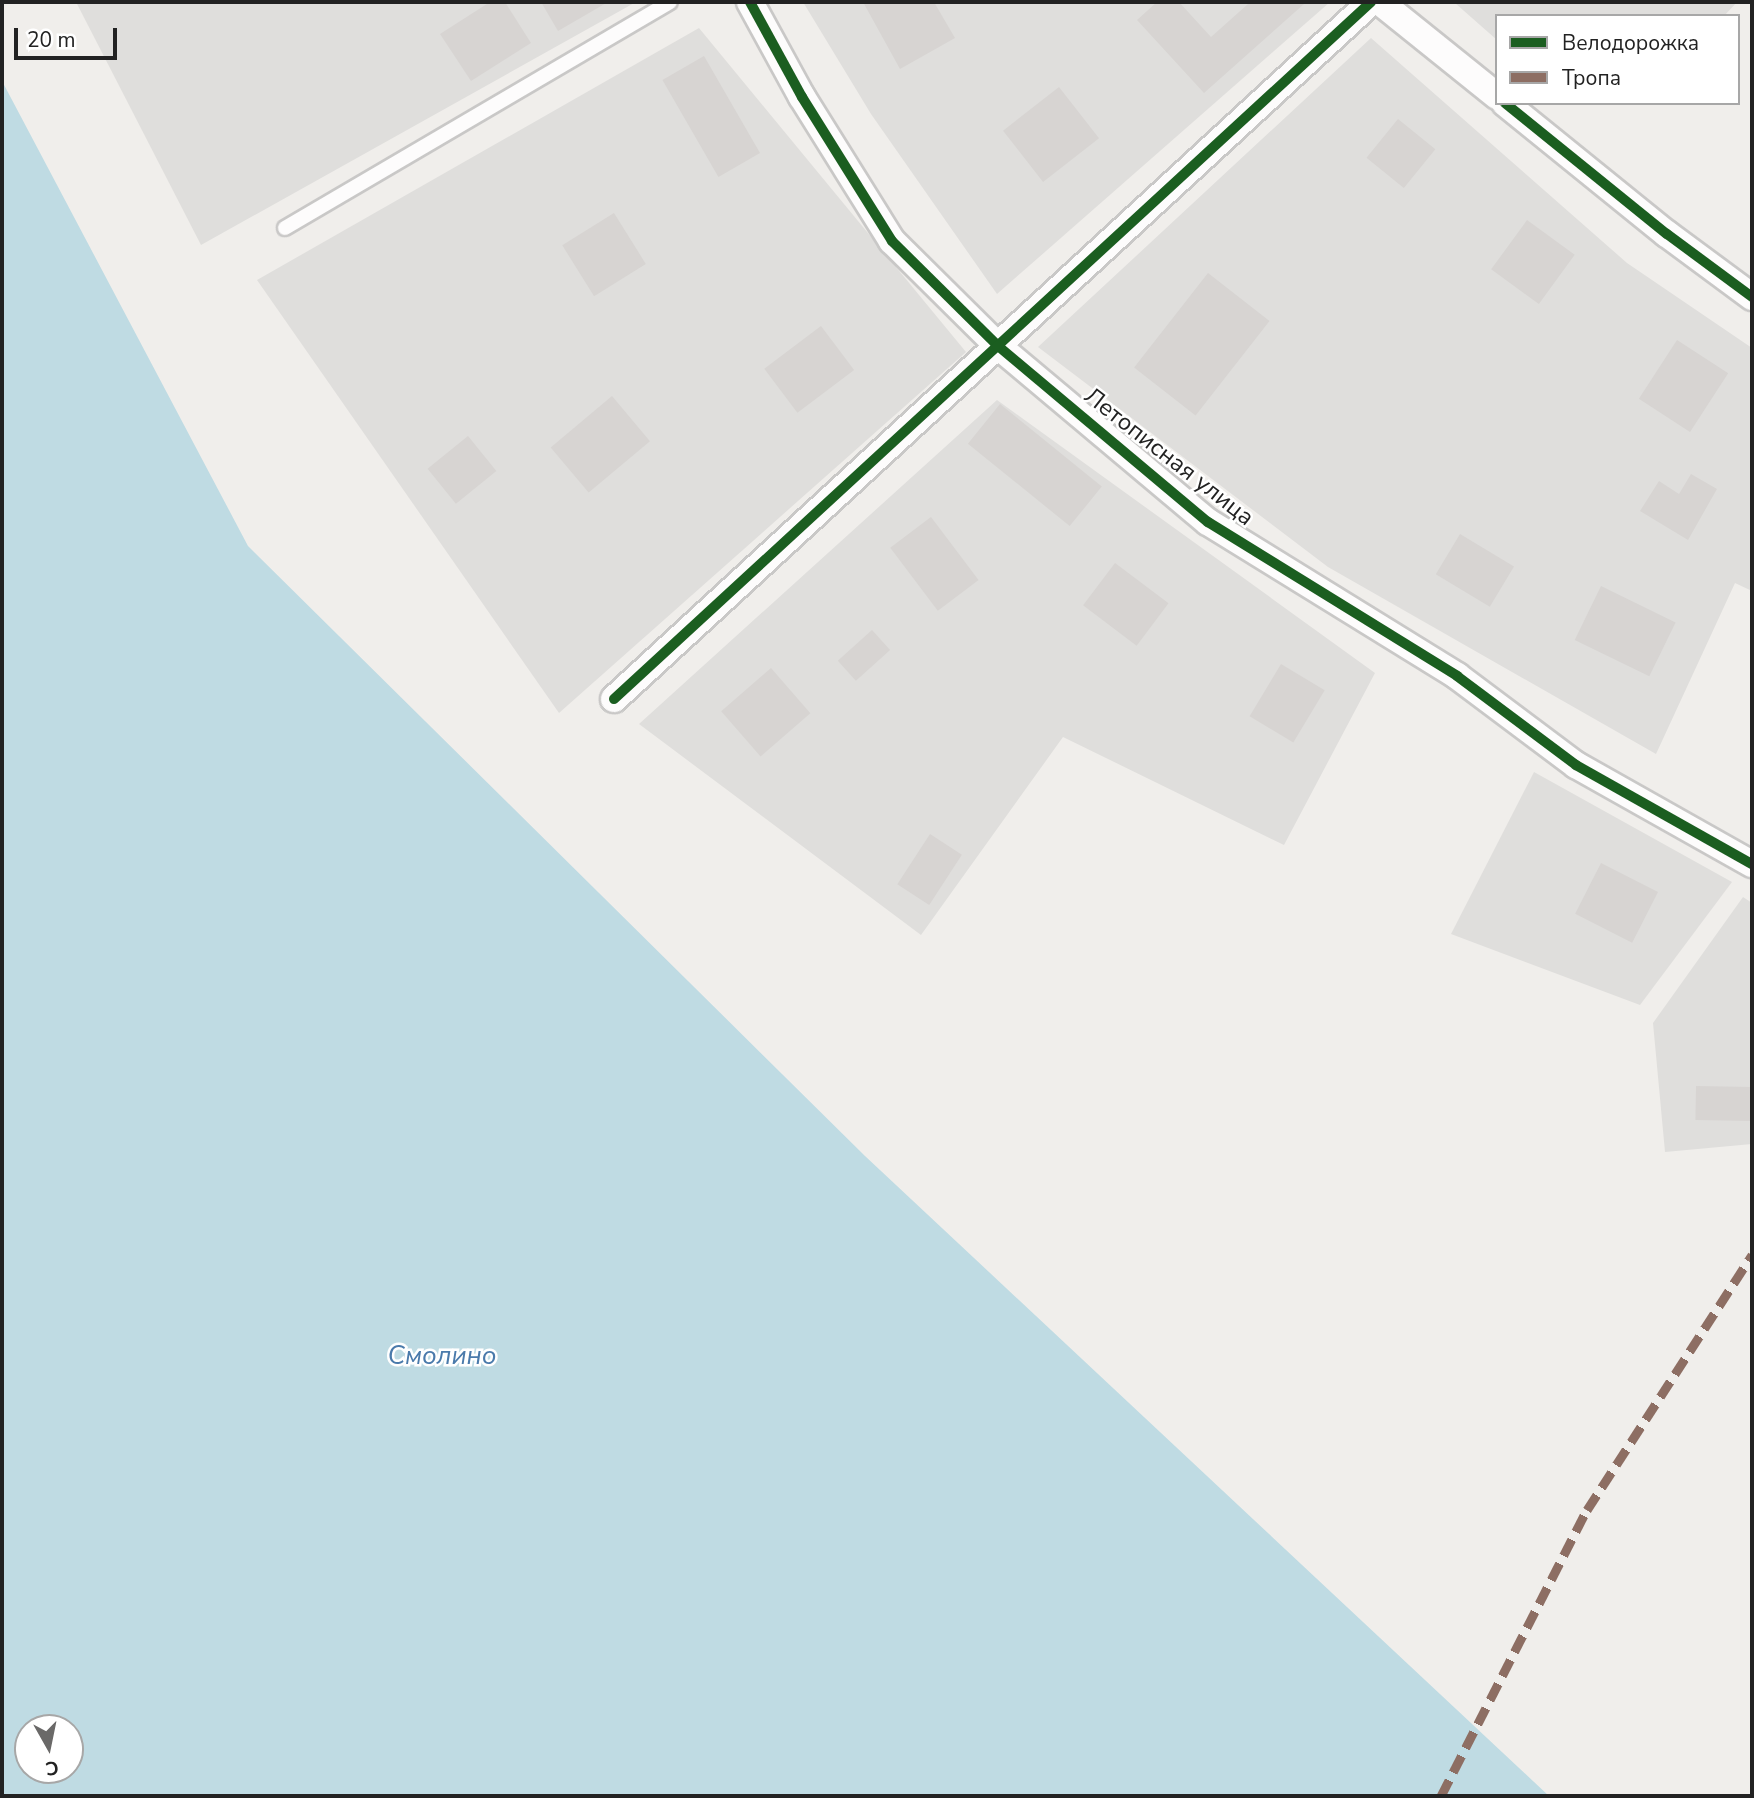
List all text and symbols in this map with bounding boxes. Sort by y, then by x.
scale bar [18,14,121,58]
legend [1495,14,1740,105]
text: 20 m [27,26,76,54]
text: Велодорожка [1562,29,1699,57]
text: Тропа [1562,64,1621,92]
street label: Летописная улица [1078,382,1260,532]
water label: Смолино [387,1340,497,1372]
north arrow [14,1714,84,1784]
text: С [44,1754,60,1782]

